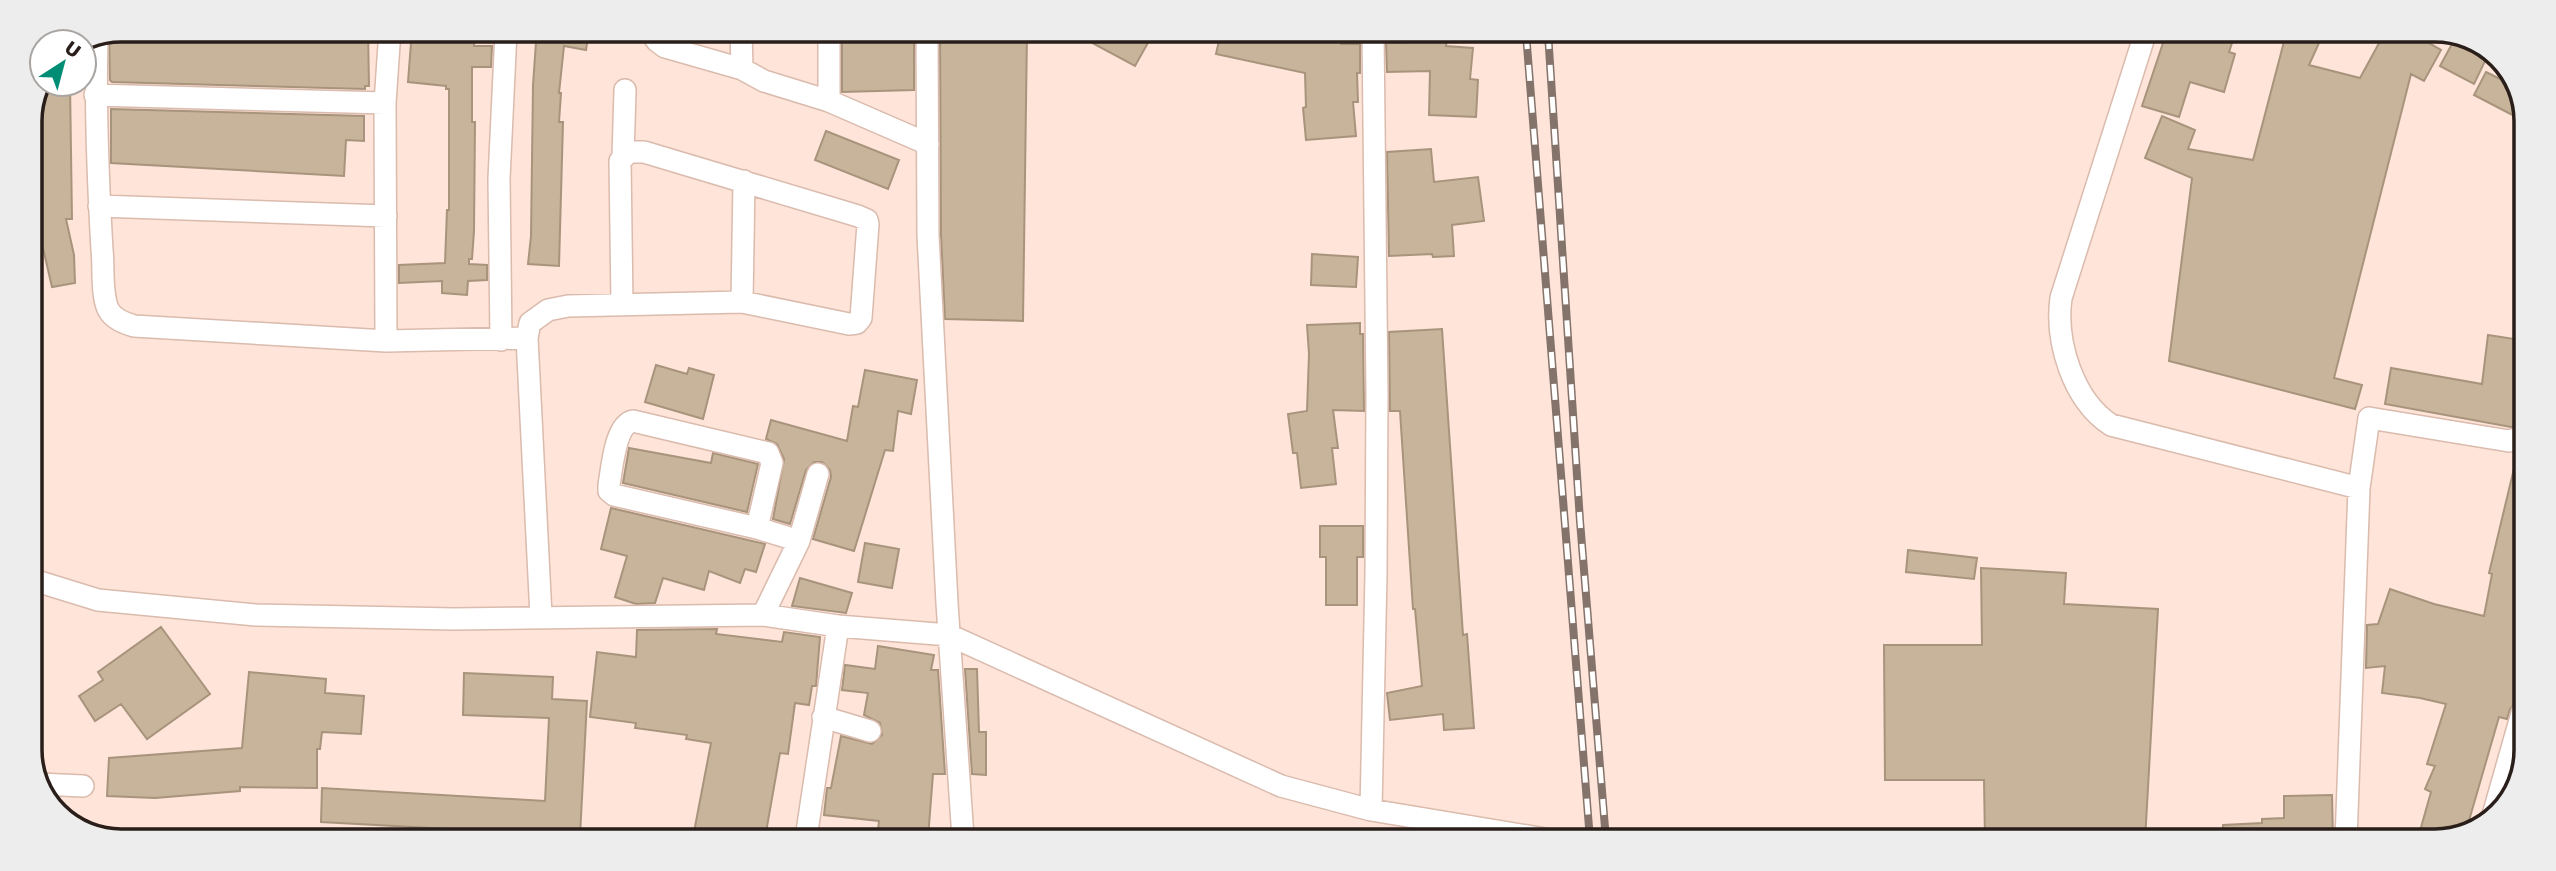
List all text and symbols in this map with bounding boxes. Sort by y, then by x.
north arrow [28,28,98,98]
text: U [61,35,86,62]

